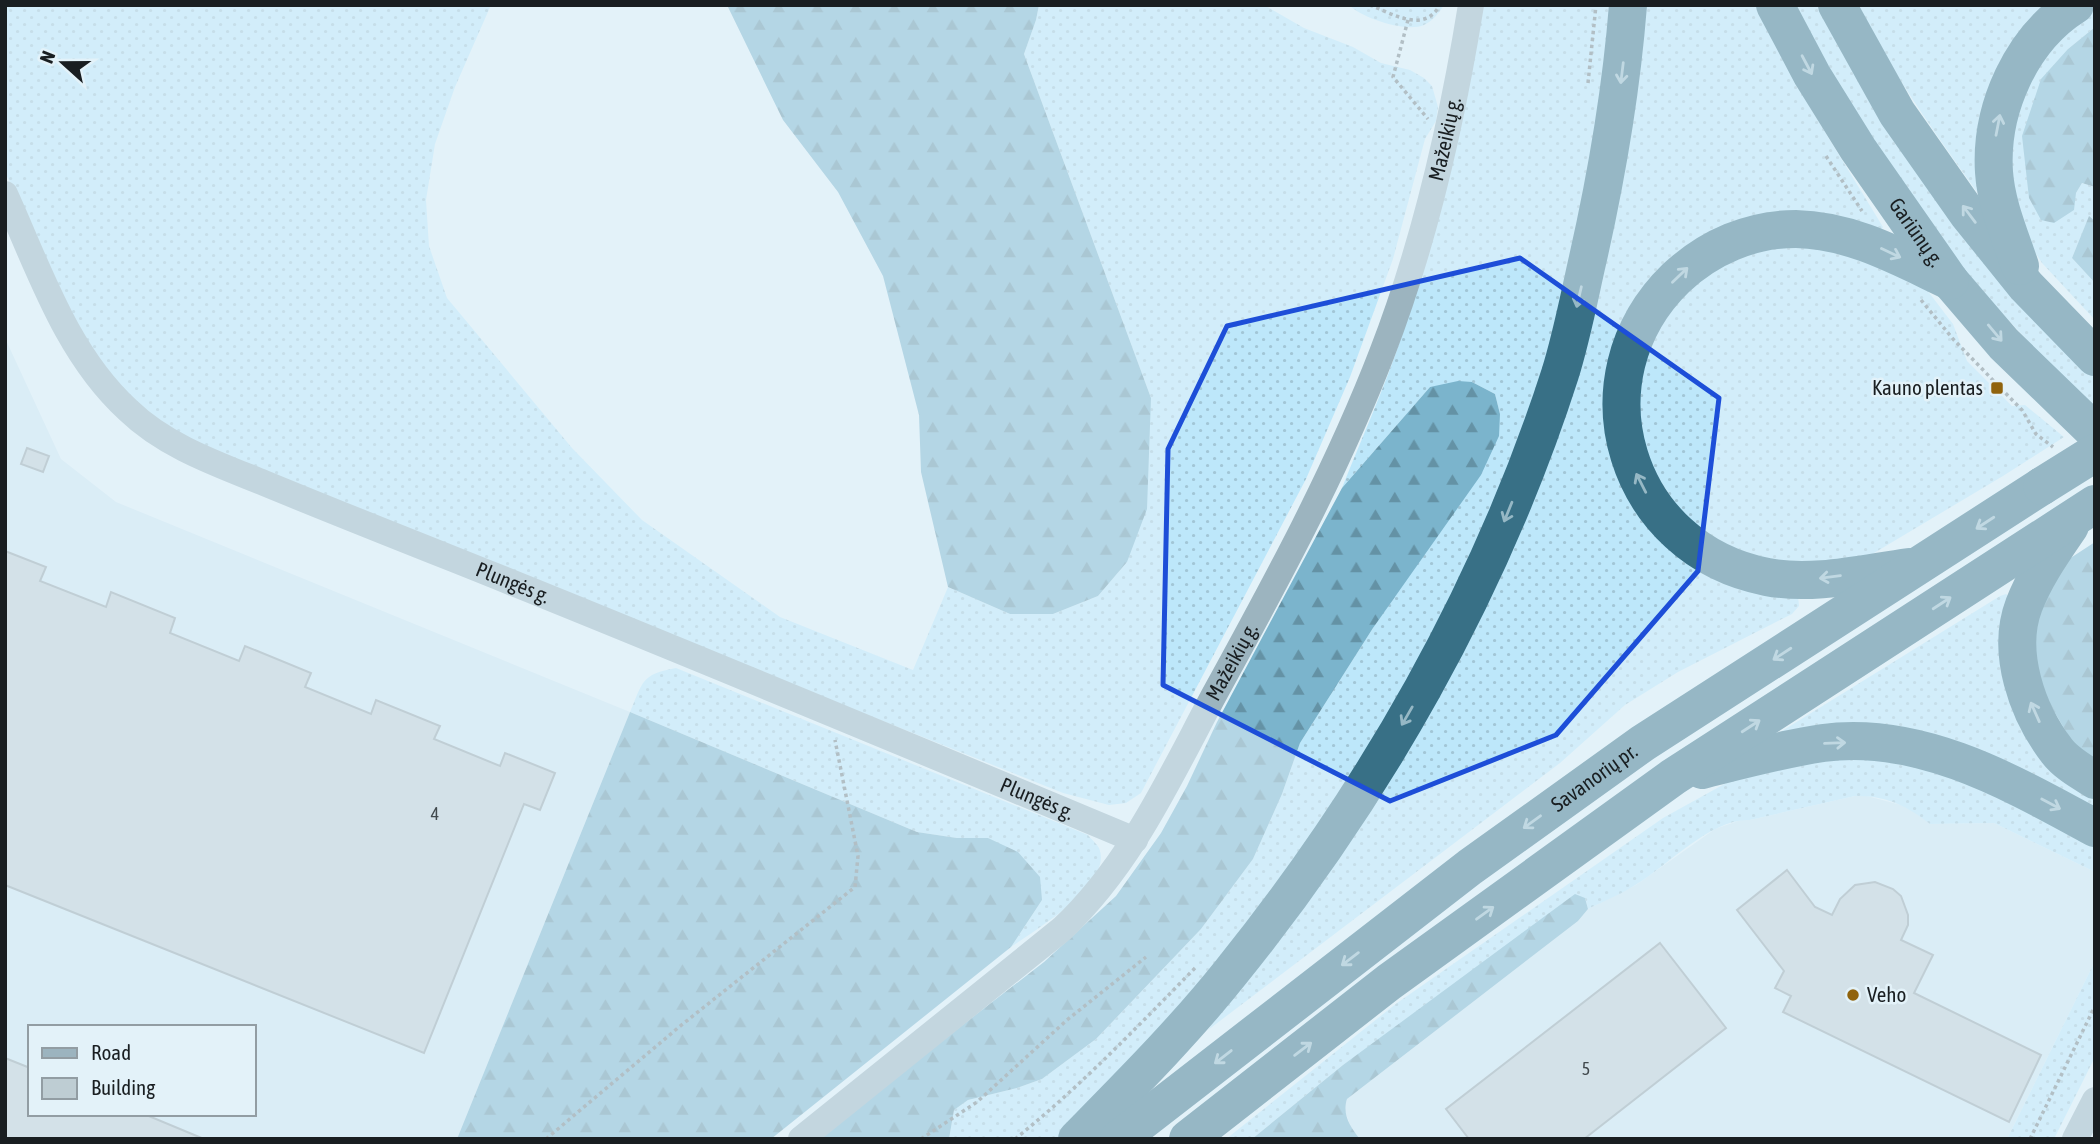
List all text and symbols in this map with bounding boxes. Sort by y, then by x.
north arrow [28,28,98,98]
text: N [35,48,59,66]
one-way arrow [1800,55,1814,75]
one-way arrow [1615,61,1628,84]
street label: Mažeikių g. [1423,95,1465,183]
one-way arrow [1992,114,2006,137]
street label: Gariūnų g. [1885,193,1949,271]
one-way arrow [1961,205,1976,223]
one-way arrow [1880,247,1901,260]
one-way arrow [1671,267,1688,284]
one-way arrow [1572,285,1586,308]
one-way arrow [1987,324,2003,342]
place label: Kauno plentas [1872,375,1983,399]
marker: Kauno plentas [1989,380,2005,396]
one-way arrow [1633,473,1647,493]
one-way arrow [1500,501,1513,522]
one-way arrow [1976,517,1996,531]
street label: Plungės g. [473,556,554,608]
one-way arrow [1819,571,1842,584]
one-way arrow [1931,595,1951,609]
street label: Mažeikių g. [1200,619,1262,705]
one-way arrow [1772,648,1792,662]
one-way arrow [2028,702,2041,723]
one-way arrow [1400,705,1413,726]
one-way arrow [1740,719,1760,733]
one-way arrow [1824,736,1847,749]
street label: Savanorių pr. [1546,738,1641,816]
street label: Plungės g. [997,772,1078,824]
one-way arrow [2040,797,2060,811]
house number: 4 [431,803,439,824]
one-way arrow [1523,815,1542,830]
one-way arrow [1475,906,1494,920]
one-way arrow [1341,951,1360,966]
place label: Veho [1867,982,1906,1006]
marker: Veho [1845,987,1861,1003]
legend [28,1025,256,1116]
text: Road [91,1040,131,1064]
one-way arrow [1293,1041,1311,1056]
one-way arrow [1214,1050,1233,1065]
house number: 5 [1582,1058,1590,1079]
text: Building [91,1075,155,1099]

